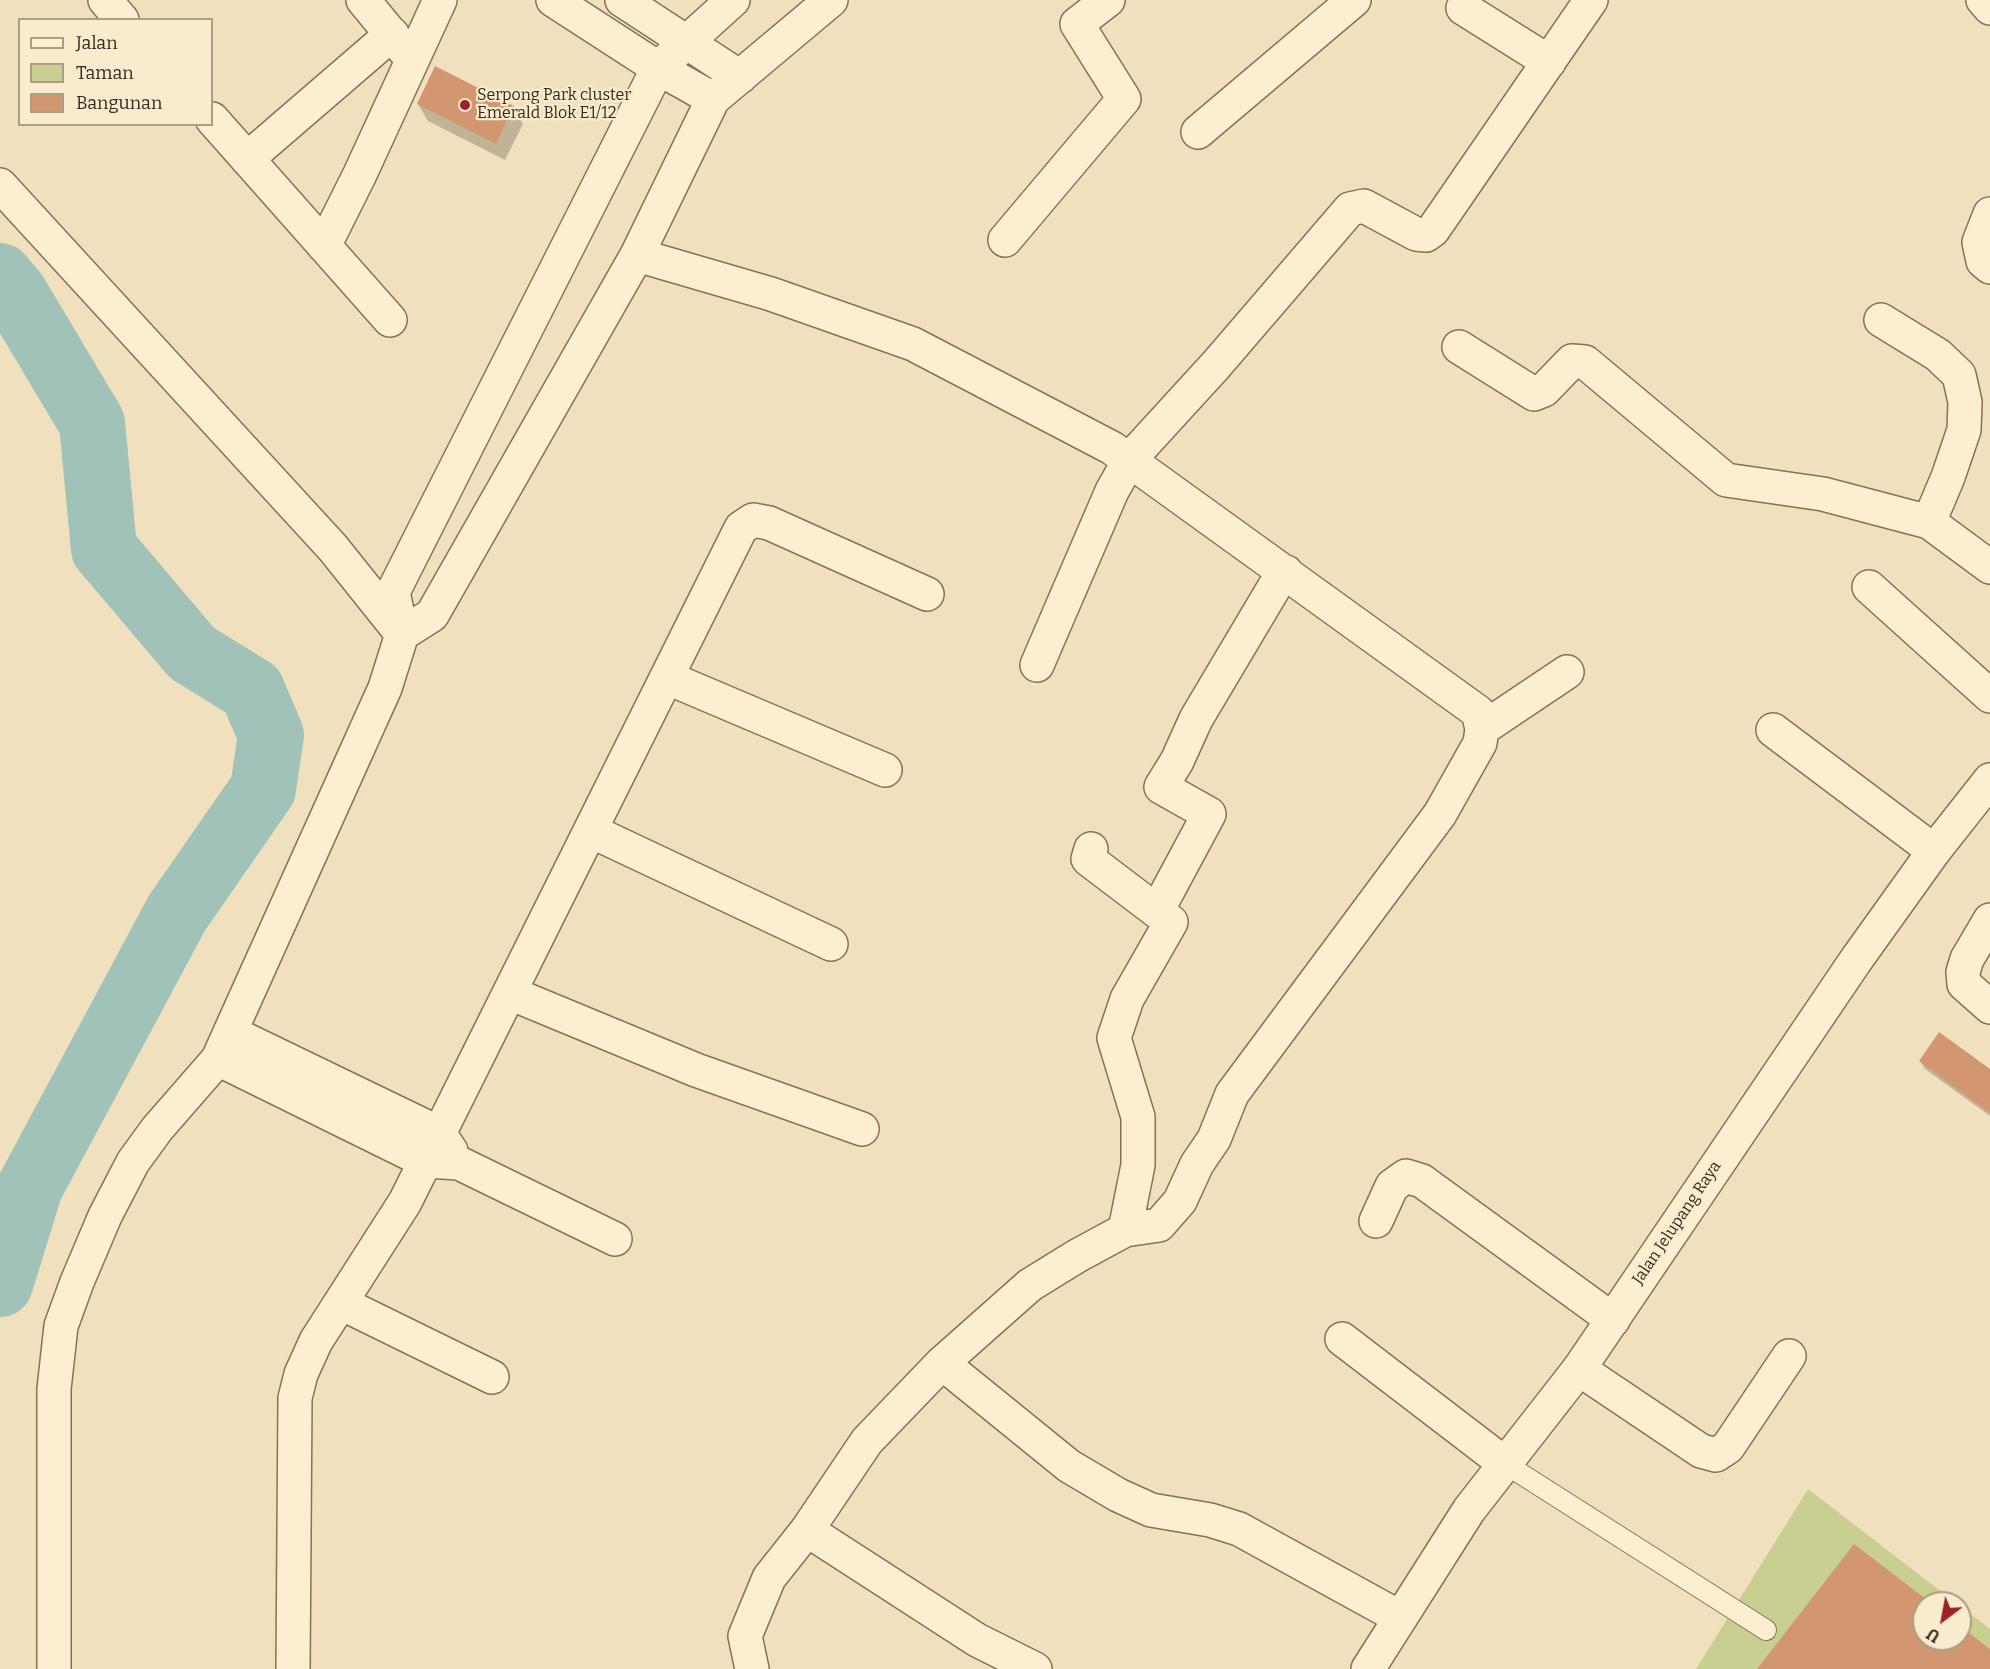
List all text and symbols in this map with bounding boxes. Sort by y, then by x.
legend [18,18,213,126]
text: Jalan [76,32,118,54]
text: Taman [76,62,134,84]
place label: Serpong Park cluster Emerald Blok E1/12 [477,86,631,124]
text: Bangunan [76,92,162,114]
marker: Serpong Park cluster Emerald Blok E1/12 [458,98,472,112]
street label: Jalan Jelupang Raya [1629,1158,1725,1288]
north arrow [1912,1591,1972,1651]
text: U [1923,1624,1943,1646]

